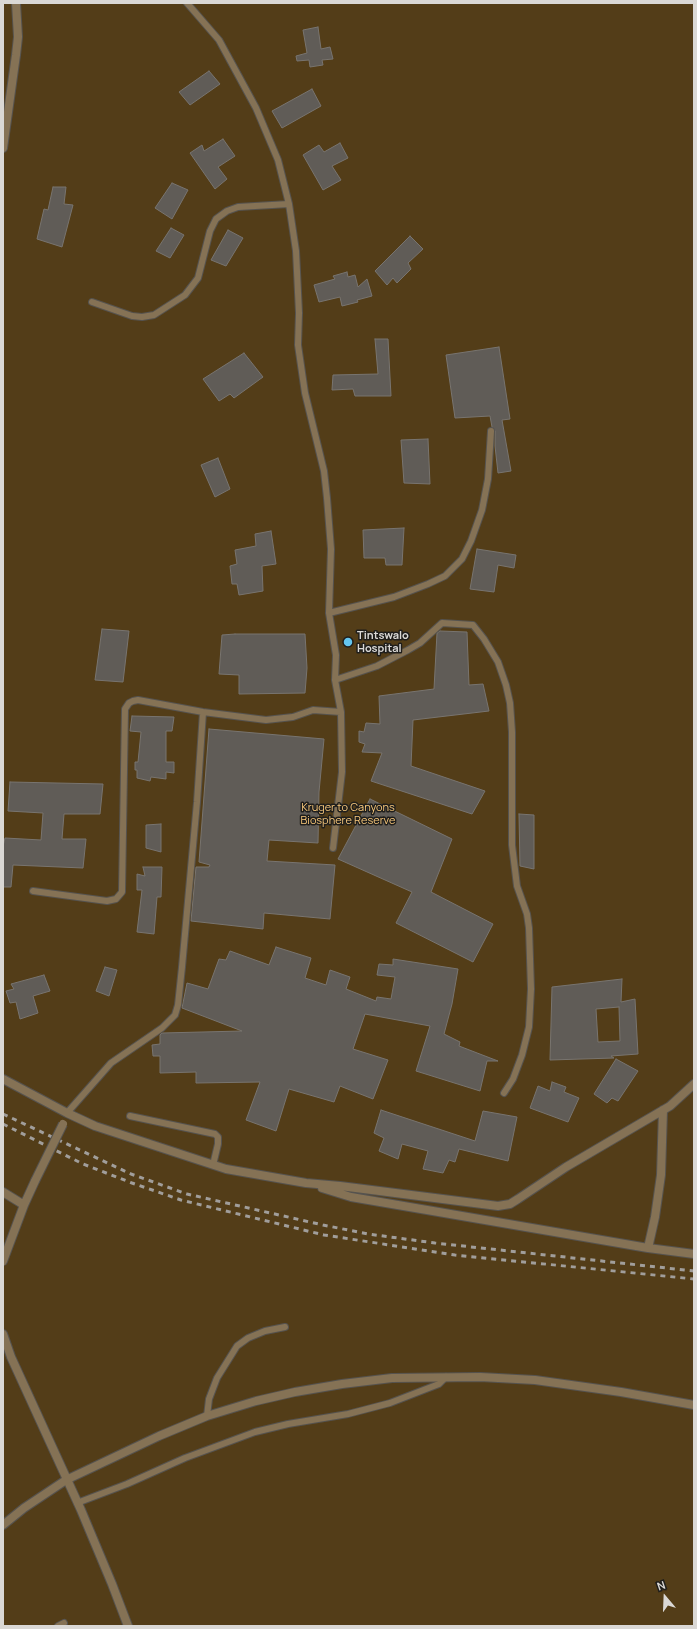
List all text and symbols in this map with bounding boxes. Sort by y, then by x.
place label: Tintswalo Hospital [357,629,409,655]
marker: Tintswalo Hospital [342,636,354,648]
park label: Kruger to Canyons Biosphere Reserve [301,801,395,827]
north arrow [645,1577,685,1617]
text: N [655,1577,667,1594]

